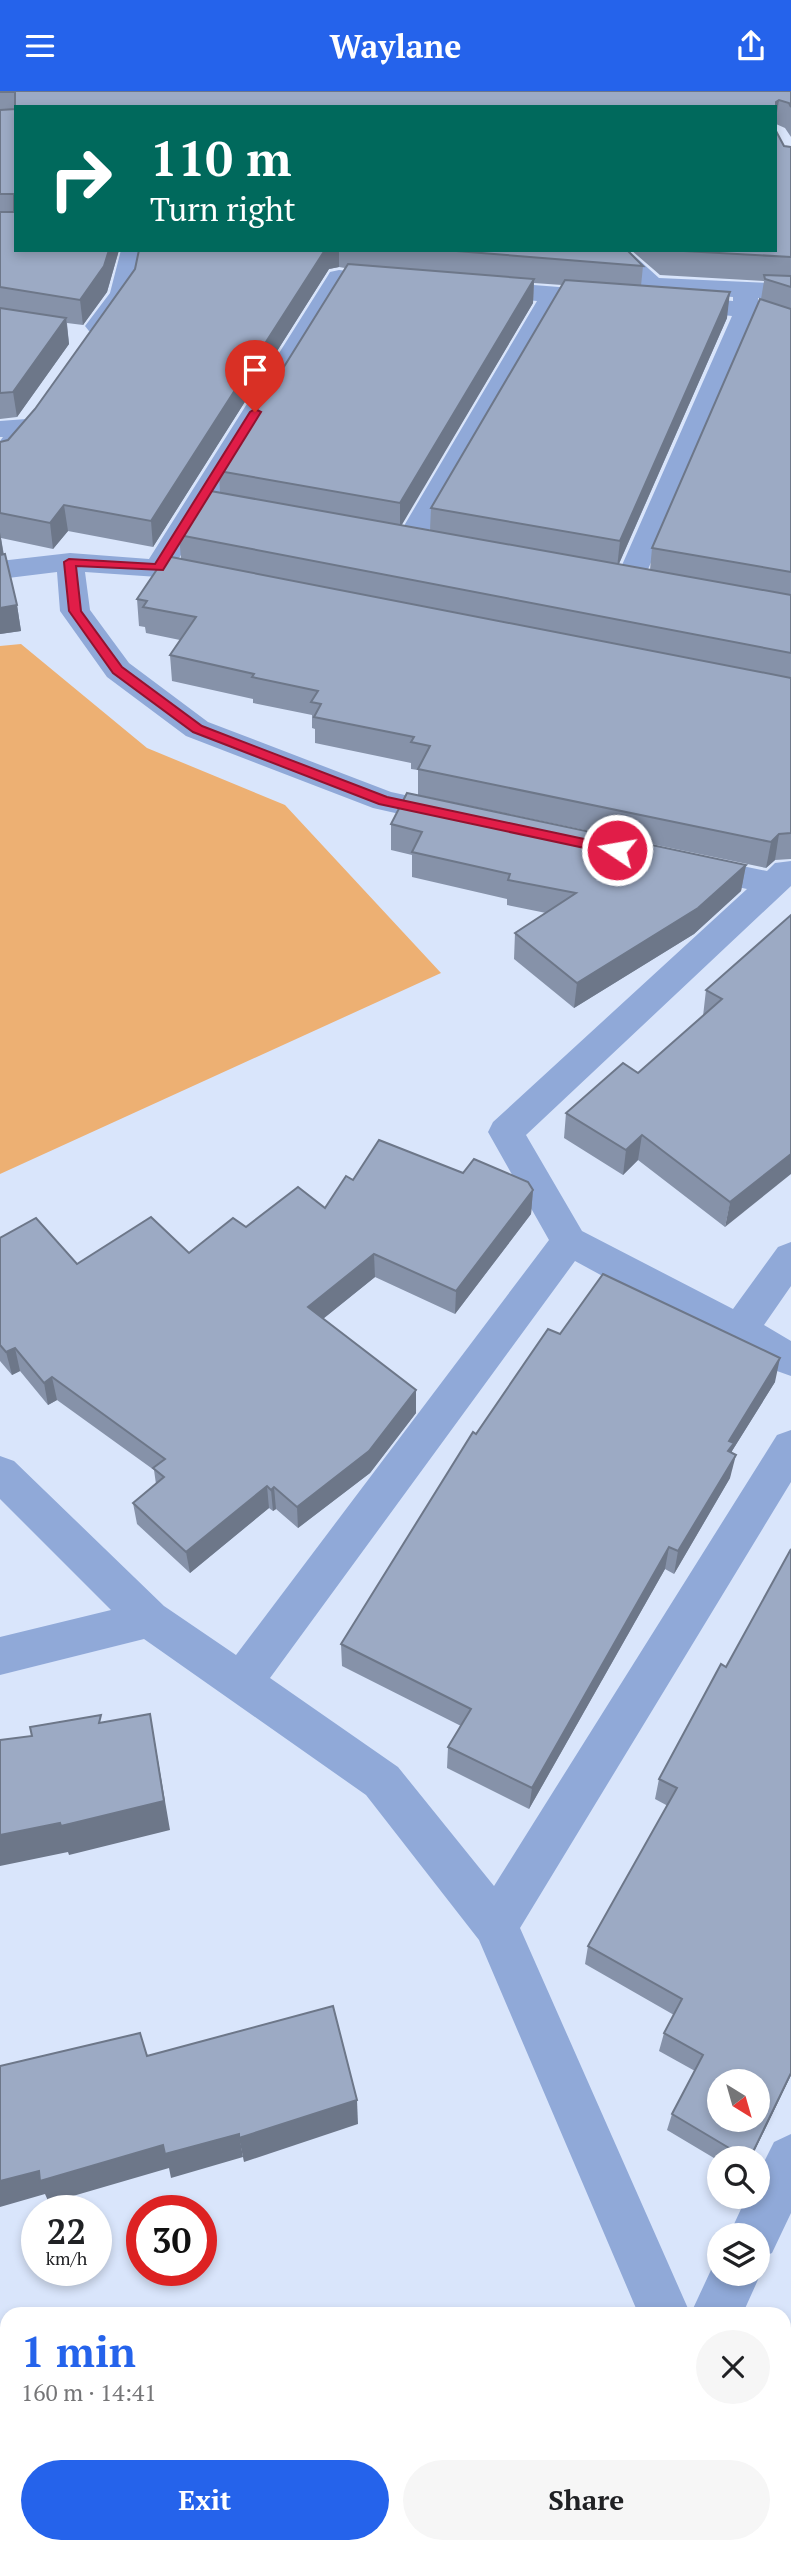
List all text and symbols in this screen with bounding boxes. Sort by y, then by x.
text: Waylane [330,25,461,67]
icon: menu [21,27,59,65]
icon: share [732,27,770,65]
text: 110 m [150,125,292,190]
icon: right [35,133,126,224]
text: Turn right [150,188,296,230]
pin [225,340,285,412]
icon: arrive [236,351,274,389]
position arrow [580,813,654,887]
north arrow [707,2069,770,2131]
map controls [707,2069,770,2286]
button: search [707,2146,770,2209]
speed limit sign: 30 [126,2195,217,2286]
text: 22 [47,2208,86,2254]
button: layers [707,2223,770,2286]
text: km/h [46,2246,87,2270]
text: 1 min [21,2323,136,2379]
button: close [696,2330,770,2404]
text: 160 m · 14:41 [21,2377,156,2408]
button: Exit [21,2460,389,2540]
button: Share [403,2460,770,2540]

